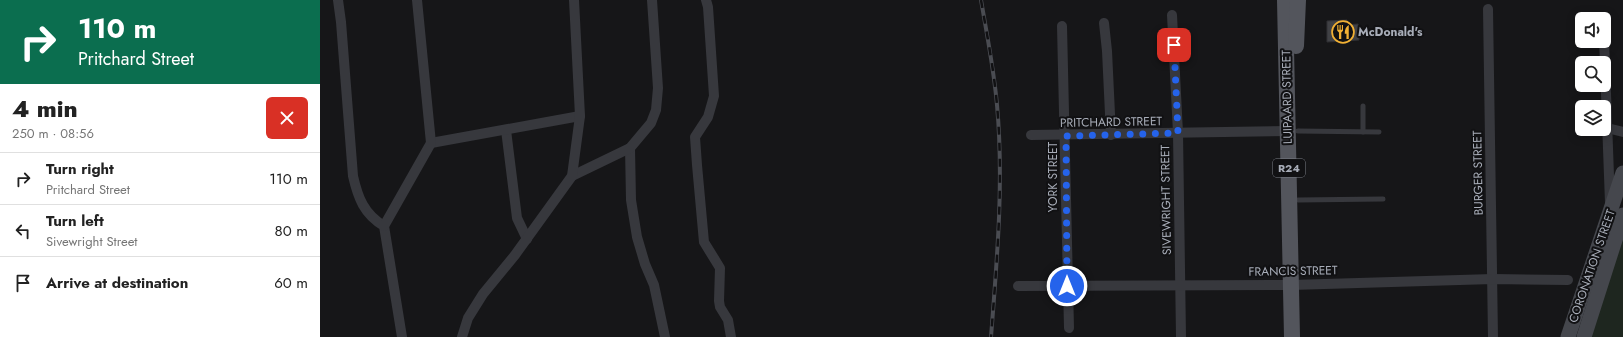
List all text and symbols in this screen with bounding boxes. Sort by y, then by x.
text: 110 m [78,8,156,49]
map controls [1575,12,1611,136]
button: sound [1575,12,1611,48]
icon: right [12,16,64,68]
restaurant icon: McDonald's [1330,19,1356,45]
place label: McDonald's [1358,23,1423,41]
pin [1157,28,1191,62]
icon: arrive [1163,34,1185,56]
text: Pritchard Street [78,46,194,72]
street label: LUIPAARD STREET [1277,49,1297,144]
button: search [1575,56,1611,92]
text: 4 min [12,91,78,126]
button: close [266,97,308,139]
button: layers [1575,100,1611,136]
street label: PRITCHARD STREET [1060,112,1163,132]
text: 250 m · 08:56 [12,124,94,143]
street label: BURGER STREET [1468,130,1488,216]
street label: YORK STREET [1044,141,1062,212]
street label: SIVEWRIGHT STREET [1156,144,1176,255]
text: Turn right [46,158,114,180]
road number: R24 [1273,159,1305,177]
icon: right [12,168,34,190]
text: 110 m [269,168,308,190]
text: Pritchard Street [46,180,130,199]
street label: CORONATION STREET [1564,206,1620,325]
text: Turn left [46,210,104,232]
icon: left [12,220,34,242]
text: 80 m [275,220,308,242]
text: Sivewright Street [46,232,137,251]
street label: FRANCIS STREET [1248,261,1338,281]
position arrow [1046,265,1088,307]
icon: arrive [12,272,34,294]
text: Arrive at destination [46,272,188,294]
text: 60 m [274,272,308,294]

